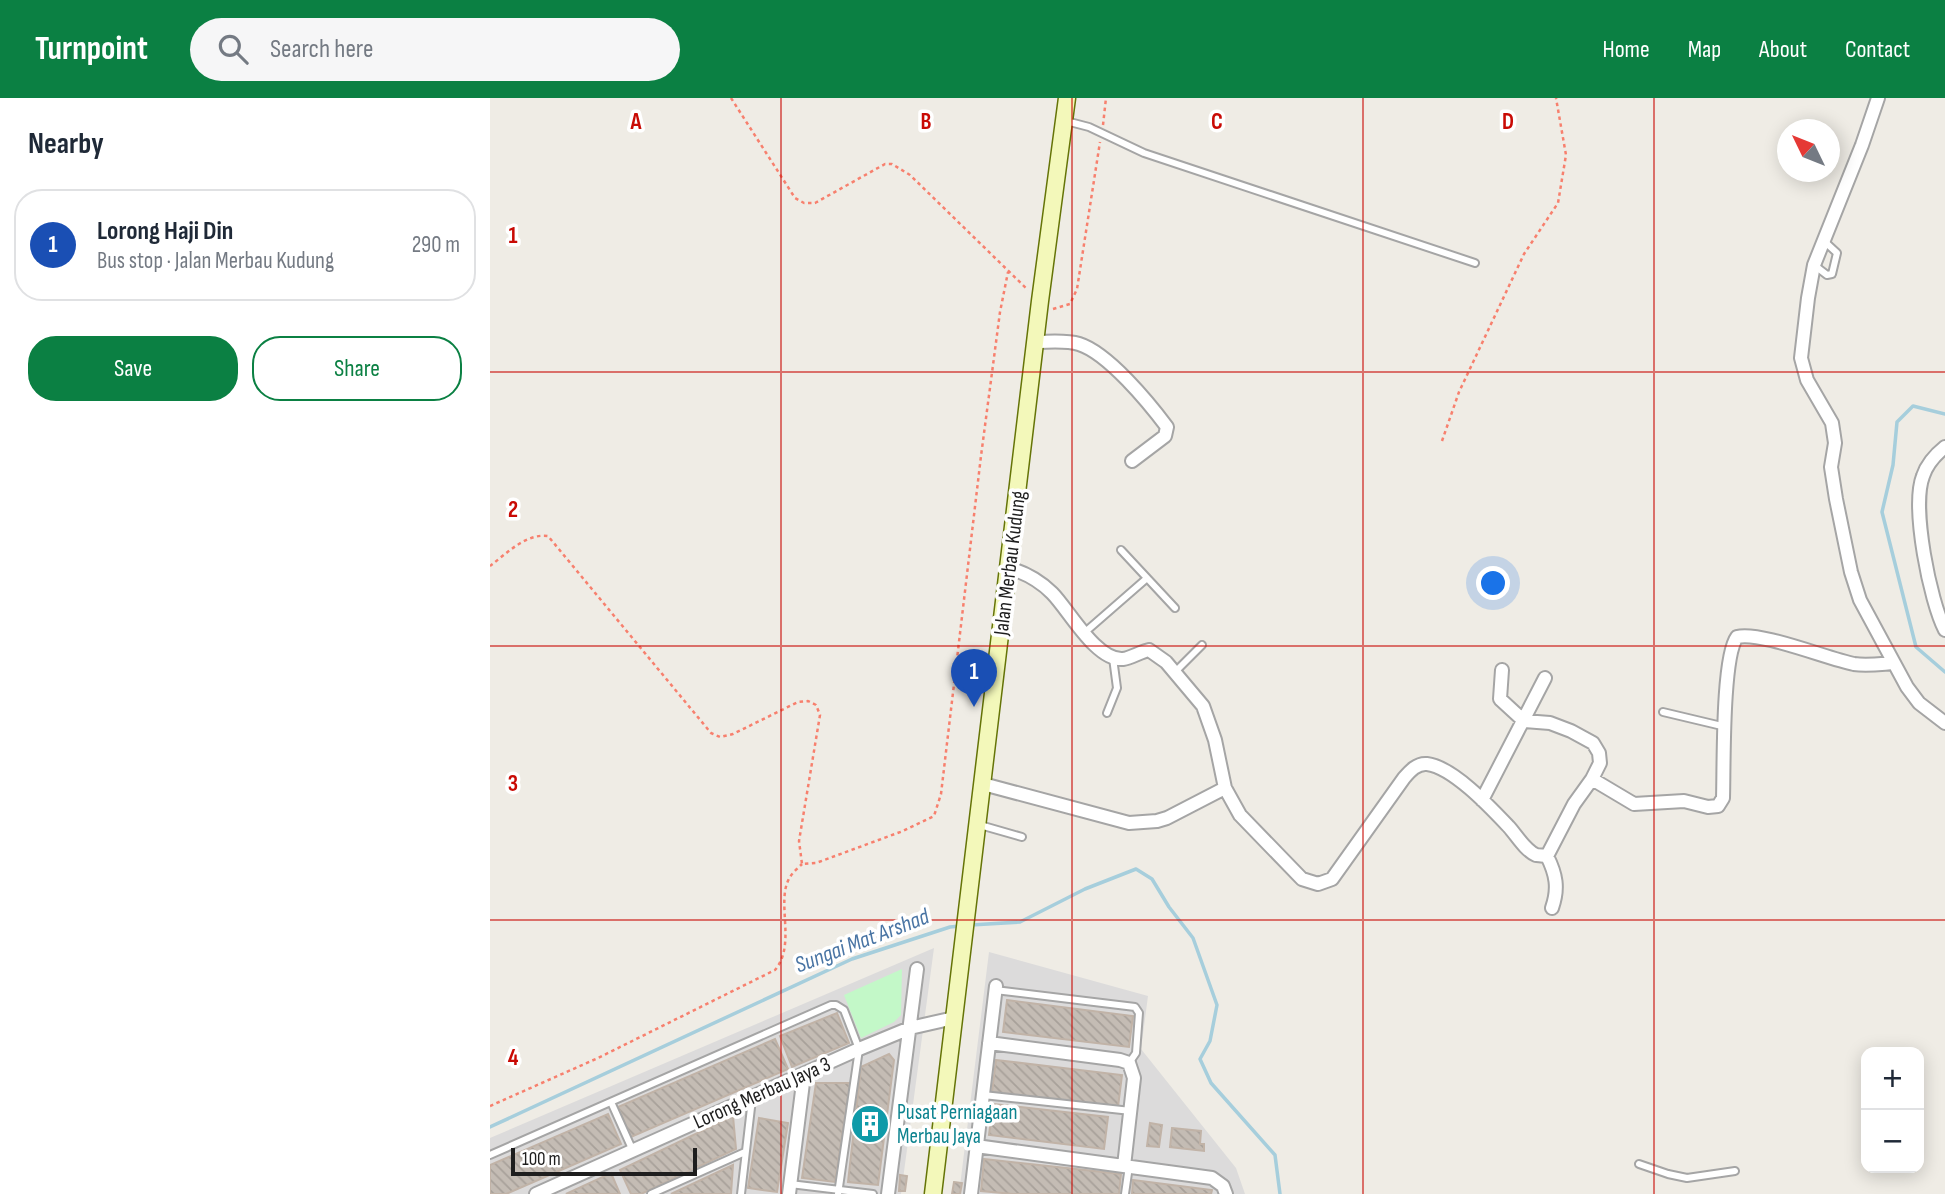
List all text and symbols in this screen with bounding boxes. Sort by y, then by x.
search box [190,18,680,81]
text: Turnpoint [35,29,148,69]
icon: search [214,30,252,68]
text: Search here [270,34,373,65]
text: Home [1602,35,1650,64]
text: Map [1688,35,1721,64]
text: About [1759,35,1807,64]
text: Contact [1845,35,1910,64]
text: A [630,108,643,136]
text: B [921,108,932,136]
text: C [1211,108,1223,136]
text: D [1502,108,1514,136]
north arrow [1777,119,1840,182]
text: Nearby [28,126,104,162]
text: Lorong Haji Din [97,216,233,247]
text: 1 [508,222,518,250]
text: 1 [48,231,58,259]
text: 290 m [412,231,460,259]
text: Bus stop · Jalan Merbau Kudung [97,247,334,275]
button: Save [28,336,238,401]
button: Share [252,336,462,401]
street label: Jalan Merbau Kudung [989,489,1031,638]
text: 2 [508,496,518,524]
your location [1476,566,1510,600]
pin: 1 [951,649,997,707]
text: 3 [508,770,518,798]
water label: Sungai Mat Arshad [791,902,933,979]
text: 4 [508,1044,519,1072]
map controls [1861,1047,1924,1173]
button: + [1861,1047,1924,1110]
street label: Lorong Merbau Jaya 3 [690,1052,834,1134]
place label: Pusat Perniagaan Merbau Jaya [897,1100,1018,1149]
building icon: Pusat Perniagaan Merbau Jaya [849,1103,891,1145]
button: − [1861,1110,1924,1173]
scale bar [511,1145,696,1177]
text: 100 m [522,1148,561,1171]

